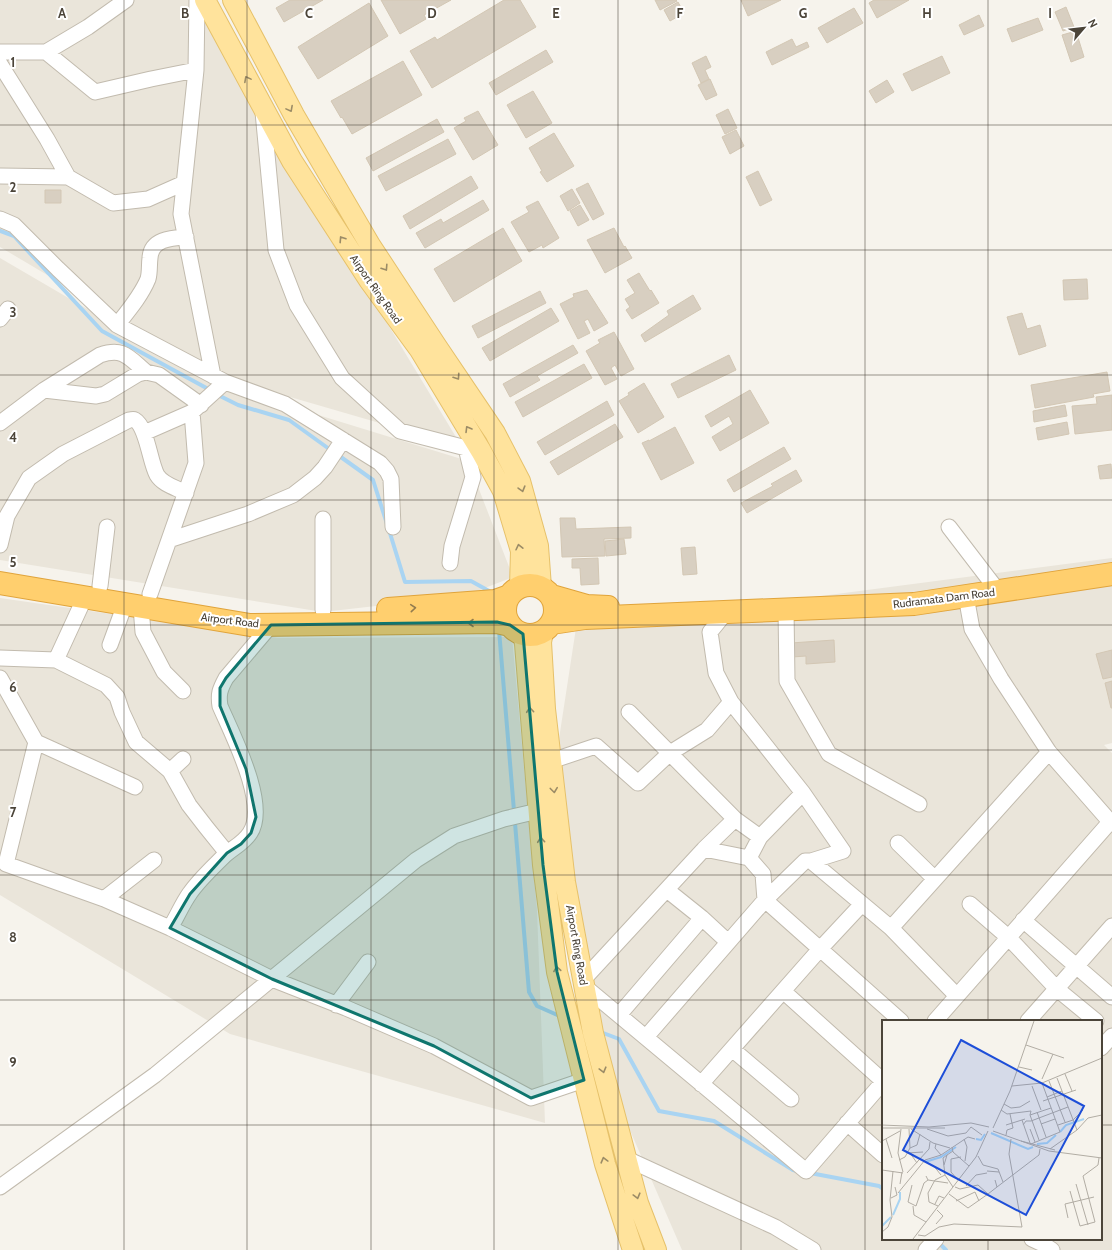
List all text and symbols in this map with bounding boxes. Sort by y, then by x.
text: A [58,5,67,21]
text: B [181,5,189,21]
text: C [305,5,313,21]
text: D [427,5,437,21]
text: E [552,5,560,21]
text: F [677,5,684,21]
text: G [799,5,808,21]
text: H [922,5,932,21]
text: I [1048,5,1052,21]
north arrow [1064,8,1104,48]
text: N [1085,17,1101,30]
text: 1 [11,54,15,70]
one-way arrow [245,76,252,83]
one-way arrow [286,104,293,112]
text: 2 [10,179,17,195]
one-way arrow [339,236,347,243]
street label: Airport Ring Road [347,252,405,326]
one-way arrow [381,264,388,271]
text: 3 [9,304,17,320]
one-way arrow [452,373,460,380]
one-way arrow [465,426,473,433]
text: 4 [9,429,17,445]
one-way arrow [517,485,526,492]
one-way arrow [516,544,524,551]
text: 5 [10,554,17,570]
street label: Rudramata Dam Road [892,585,996,611]
one-way arrow [410,603,416,612]
street label: Airport Road [200,610,260,630]
one-way arrow [468,618,474,627]
text: 6 [9,679,17,695]
one-way arrow [526,707,535,713]
one-way arrow [549,786,558,793]
text: 7 [10,804,17,820]
one-way arrow [536,837,545,843]
street label: Airport Ring Road [563,904,591,986]
text: 8 [9,929,17,945]
one-way arrow [553,966,562,972]
inset map [882,1020,1102,1240]
text: 9 [9,1054,17,1070]
one-way arrow [598,1067,607,1074]
one-way arrow [600,1157,608,1163]
one-way arrow [632,1193,640,1199]

